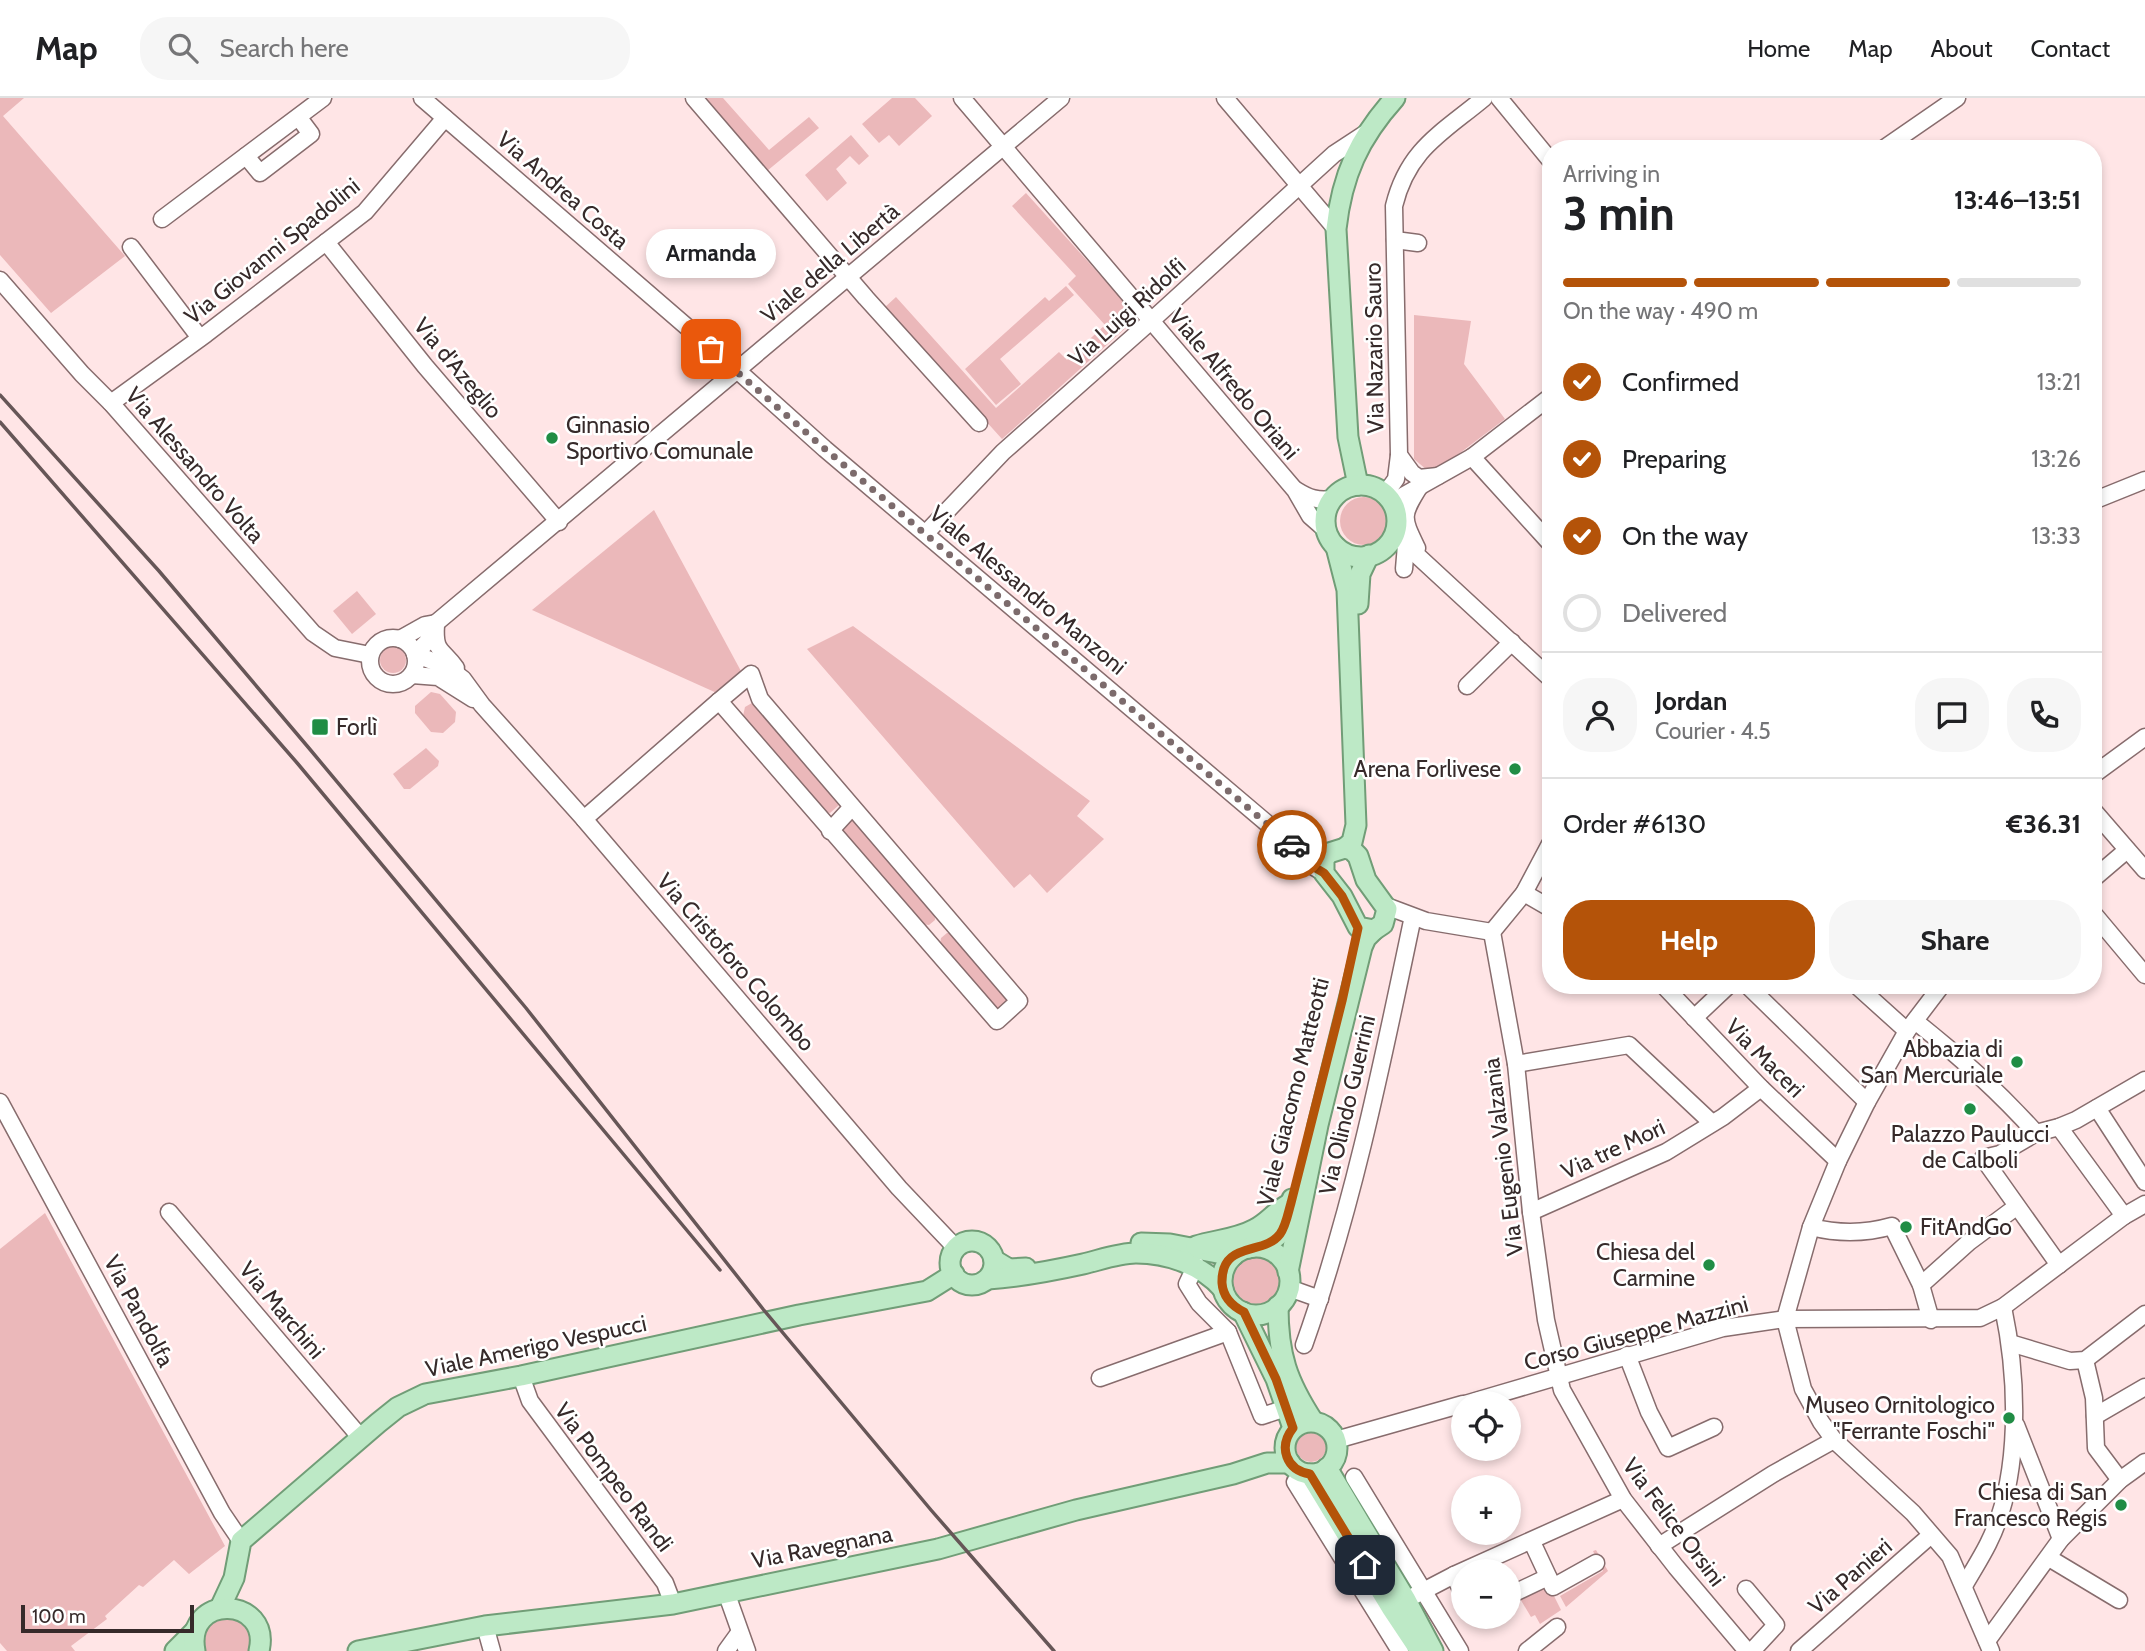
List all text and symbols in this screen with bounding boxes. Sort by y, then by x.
search box [140,17,630,80]
text: Map [35,28,98,68]
icon: search [164,29,202,67]
text: Search here [220,32,349,64]
text: Home [1747,34,1810,63]
text: Map [1848,34,1893,63]
text: About [1931,34,1993,63]
text: Contact [2031,34,2110,63]
street label: Via Andrea Costa [491,125,635,255]
text: Arriving in [1563,160,1660,188]
street label: Via Giovanni Spadolini [179,172,365,330]
text: 13:46–13:51 [1954,184,2081,216]
text: 3 min [1563,186,1675,242]
street label: Viale della Libertà [755,197,905,329]
callout: Armanda [646,230,776,279]
text: Armanda [666,239,756,267]
street label: Via Luigi Ridolfi [1063,252,1191,372]
street label: Via Nazario Sauro [1359,262,1389,434]
text: On the way · 490 m [1563,297,1758,325]
street label: Viale Alfredo Oriani [1163,303,1305,465]
street label: Via d'Azeglio [408,312,508,424]
pin [681,319,741,379]
icon: bag [692,330,730,368]
icon: check [1563,363,1601,401]
text: Confirmed [1622,366,1739,398]
text: 13:21 [2037,368,2081,396]
street label: Via Alessandro Volta [120,381,270,549]
place label: Ginnasio Sportivo Comunale [566,411,754,465]
marker: Ginnasio Sportivo Comunale [544,430,560,446]
icon: check [1563,440,1601,478]
text: Preparing [1622,443,1726,475]
text: 13:26 [2031,445,2081,473]
street label: Viale Alessandro Manzoni [924,499,1132,681]
icon: check [1563,517,1601,555]
text: On the way [1622,520,1748,552]
text: 13:33 [2031,522,2081,550]
text: Delivered [1622,597,1727,629]
button: person [1563,678,1637,752]
button: chat [1915,678,1989,752]
button: phone [2007,678,2081,752]
text: Jordan [1655,685,1727,717]
place label: Forlì [336,713,377,741]
marker: Forlì [310,717,330,737]
text: Courier · 4.5 [1655,717,1771,745]
place label: Arena Forlivese [1354,755,1501,783]
marker: Arena Forlivese [1507,761,1523,777]
text: Order #6130 [1563,808,1706,840]
text: €36.31 [2006,808,2081,840]
courier [1257,810,1327,880]
icon: car [1273,826,1311,864]
street label: Via Cristoforo Colombo [651,867,821,1057]
button: Help [1563,900,1815,980]
button: Share [1829,900,2081,980]
street label: Viale Giacomo Matteotti [1251,975,1335,1209]
street label: Via Olindo Guerrini [1313,1012,1381,1198]
street label: Via Maceri [1720,1013,1810,1103]
place label: Abbazia di San Mercuriale [1861,1035,2003,1089]
marker: Abbazia di San Mercuriale [2009,1054,2025,1070]
street label: Via Eugenio Valzania [1477,1056,1529,1258]
marker: Palazzo Paulucci de Calboli [1962,1101,1978,1117]
street label: Via tre Mori [1557,1113,1669,1185]
place label: Palazzo Paulucci de Calboli [1891,1120,2049,1174]
place label: FitAndGo [1920,1213,2012,1241]
marker: FitAndGo [1898,1219,1914,1235]
place label: Chiesa del Carmine [1596,1238,1696,1292]
street label: Via Pandolfa [98,1250,180,1372]
street label: Via Marchini [233,1256,331,1364]
marker: Chiesa del Carmine [1701,1257,1717,1273]
street label: Corso Giuseppe Mazzini [1521,1290,1751,1376]
street label: Viale Amerigo Vespucci [423,1309,649,1383]
map controls [1451,1391,1521,1629]
button: locate [1451,1391,1521,1461]
place label: Museo Ornitologico "Ferrante Foschi" [1805,1391,1995,1445]
street label: Via Pompeo Randi [549,1397,679,1557]
marker: Museo Ornitologico "Ferrante Foschi" [2001,1410,2017,1426]
street label: Via Felice Orsini [1617,1452,1731,1592]
button: + [1451,1475,1521,1545]
place label: Chiesa di San Francesco Regis [1954,1478,2107,1532]
marker: Chiesa di San Francesco Regis [2113,1497,2129,1513]
street label: Via Ravegnana [749,1520,895,1574]
street label: Via Panieri [1802,1532,1898,1620]
pin [1335,1535,1395,1595]
icon: home [1346,1546,1384,1584]
button: − [1451,1559,1521,1629]
scale bar [21,1602,194,1634]
text: 100 m [32,1605,86,1628]

